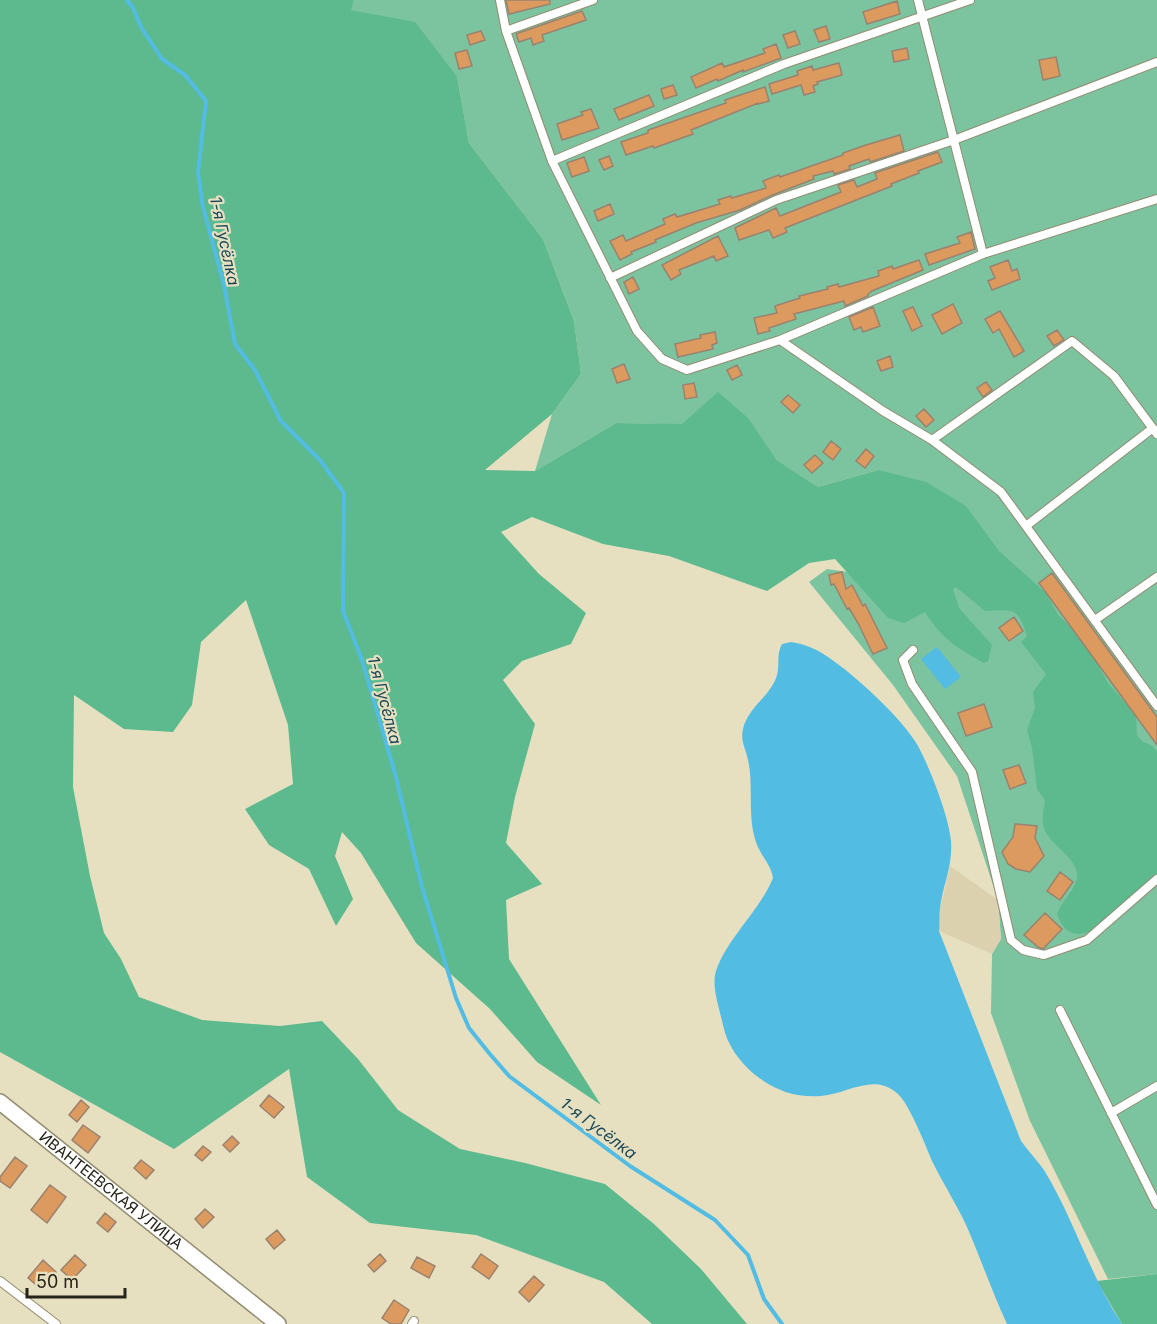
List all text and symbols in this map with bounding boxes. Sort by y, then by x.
water label: 1-я Гусёлка [206,195,244,287]
water label: 1-я Гусёлка [364,654,406,746]
water label: 1-я Гусёлка [557,1093,641,1163]
street label: ИВАНТЕЕВСКАЯ УЛИЦА [36,1127,187,1253]
scale bar [27,1261,124,1299]
text: 50 m [36,1271,79,1292]

